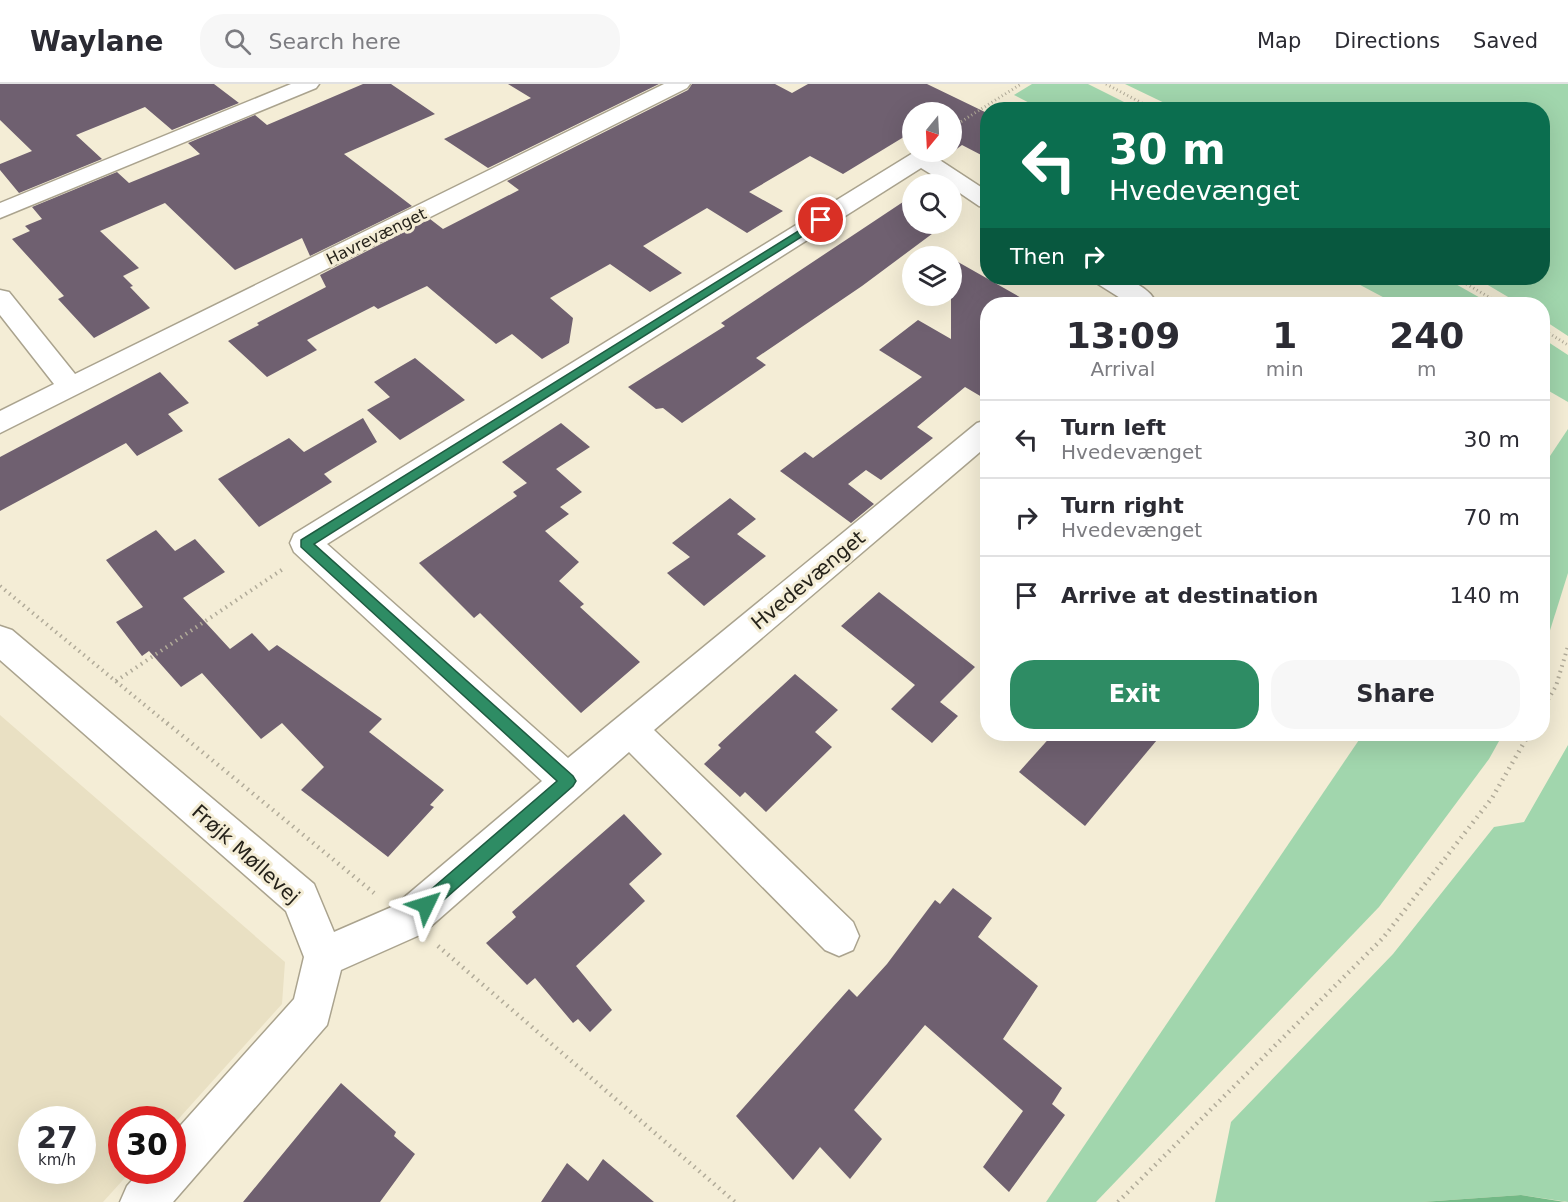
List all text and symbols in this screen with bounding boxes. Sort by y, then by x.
search box [200,14,620,68]
text: Waylane [30,25,164,58]
icon: search [221,25,254,58]
text: Search here [269,29,401,54]
text: Map [1257,29,1301,53]
text: Directions [1334,29,1440,53]
text: Saved [1473,29,1538,53]
north arrow [902,102,962,162]
map controls [902,102,962,306]
text: 30 m [1109,125,1226,174]
icon: left [1010,126,1088,204]
button: search [902,174,962,234]
text: Hvedevænget [1109,175,1300,206]
pin [795,194,846,245]
icon: arrive [804,203,837,236]
street label: Havrevænget [323,204,429,269]
icon: right [1077,240,1110,273]
text: Then [1010,244,1065,269]
button: layers [902,246,962,306]
text: 13:09 [1066,315,1180,356]
text: 1 [1272,315,1297,356]
text: 240 [1389,315,1464,356]
text: Arrival [1090,357,1155,381]
text: min [1266,357,1304,381]
text: m [1417,357,1437,381]
text: Turn left [1061,415,1166,440]
icon: left [1010,423,1043,456]
text: 30 m [1464,427,1520,452]
text: Hvedevænget [1061,440,1202,464]
text: Turn right [1061,493,1184,518]
icon: right [1010,501,1043,534]
text: 70 m [1464,505,1520,530]
text: Hvedevænget [1061,518,1202,542]
street label: Hvedevænget [746,525,870,635]
icon: arrive [1010,579,1043,612]
text: Arrive at destination [1061,583,1318,608]
text: 140 m [1450,583,1520,608]
button: Exit [1010,660,1259,729]
button: Share [1271,660,1520,729]
street label: Frøjk Møllevej [187,799,305,909]
position arrow [394,873,458,937]
speed limit sign: 30 [108,1106,186,1184]
text: 27 [36,1120,78,1155]
text: km/h [38,1151,76,1169]

